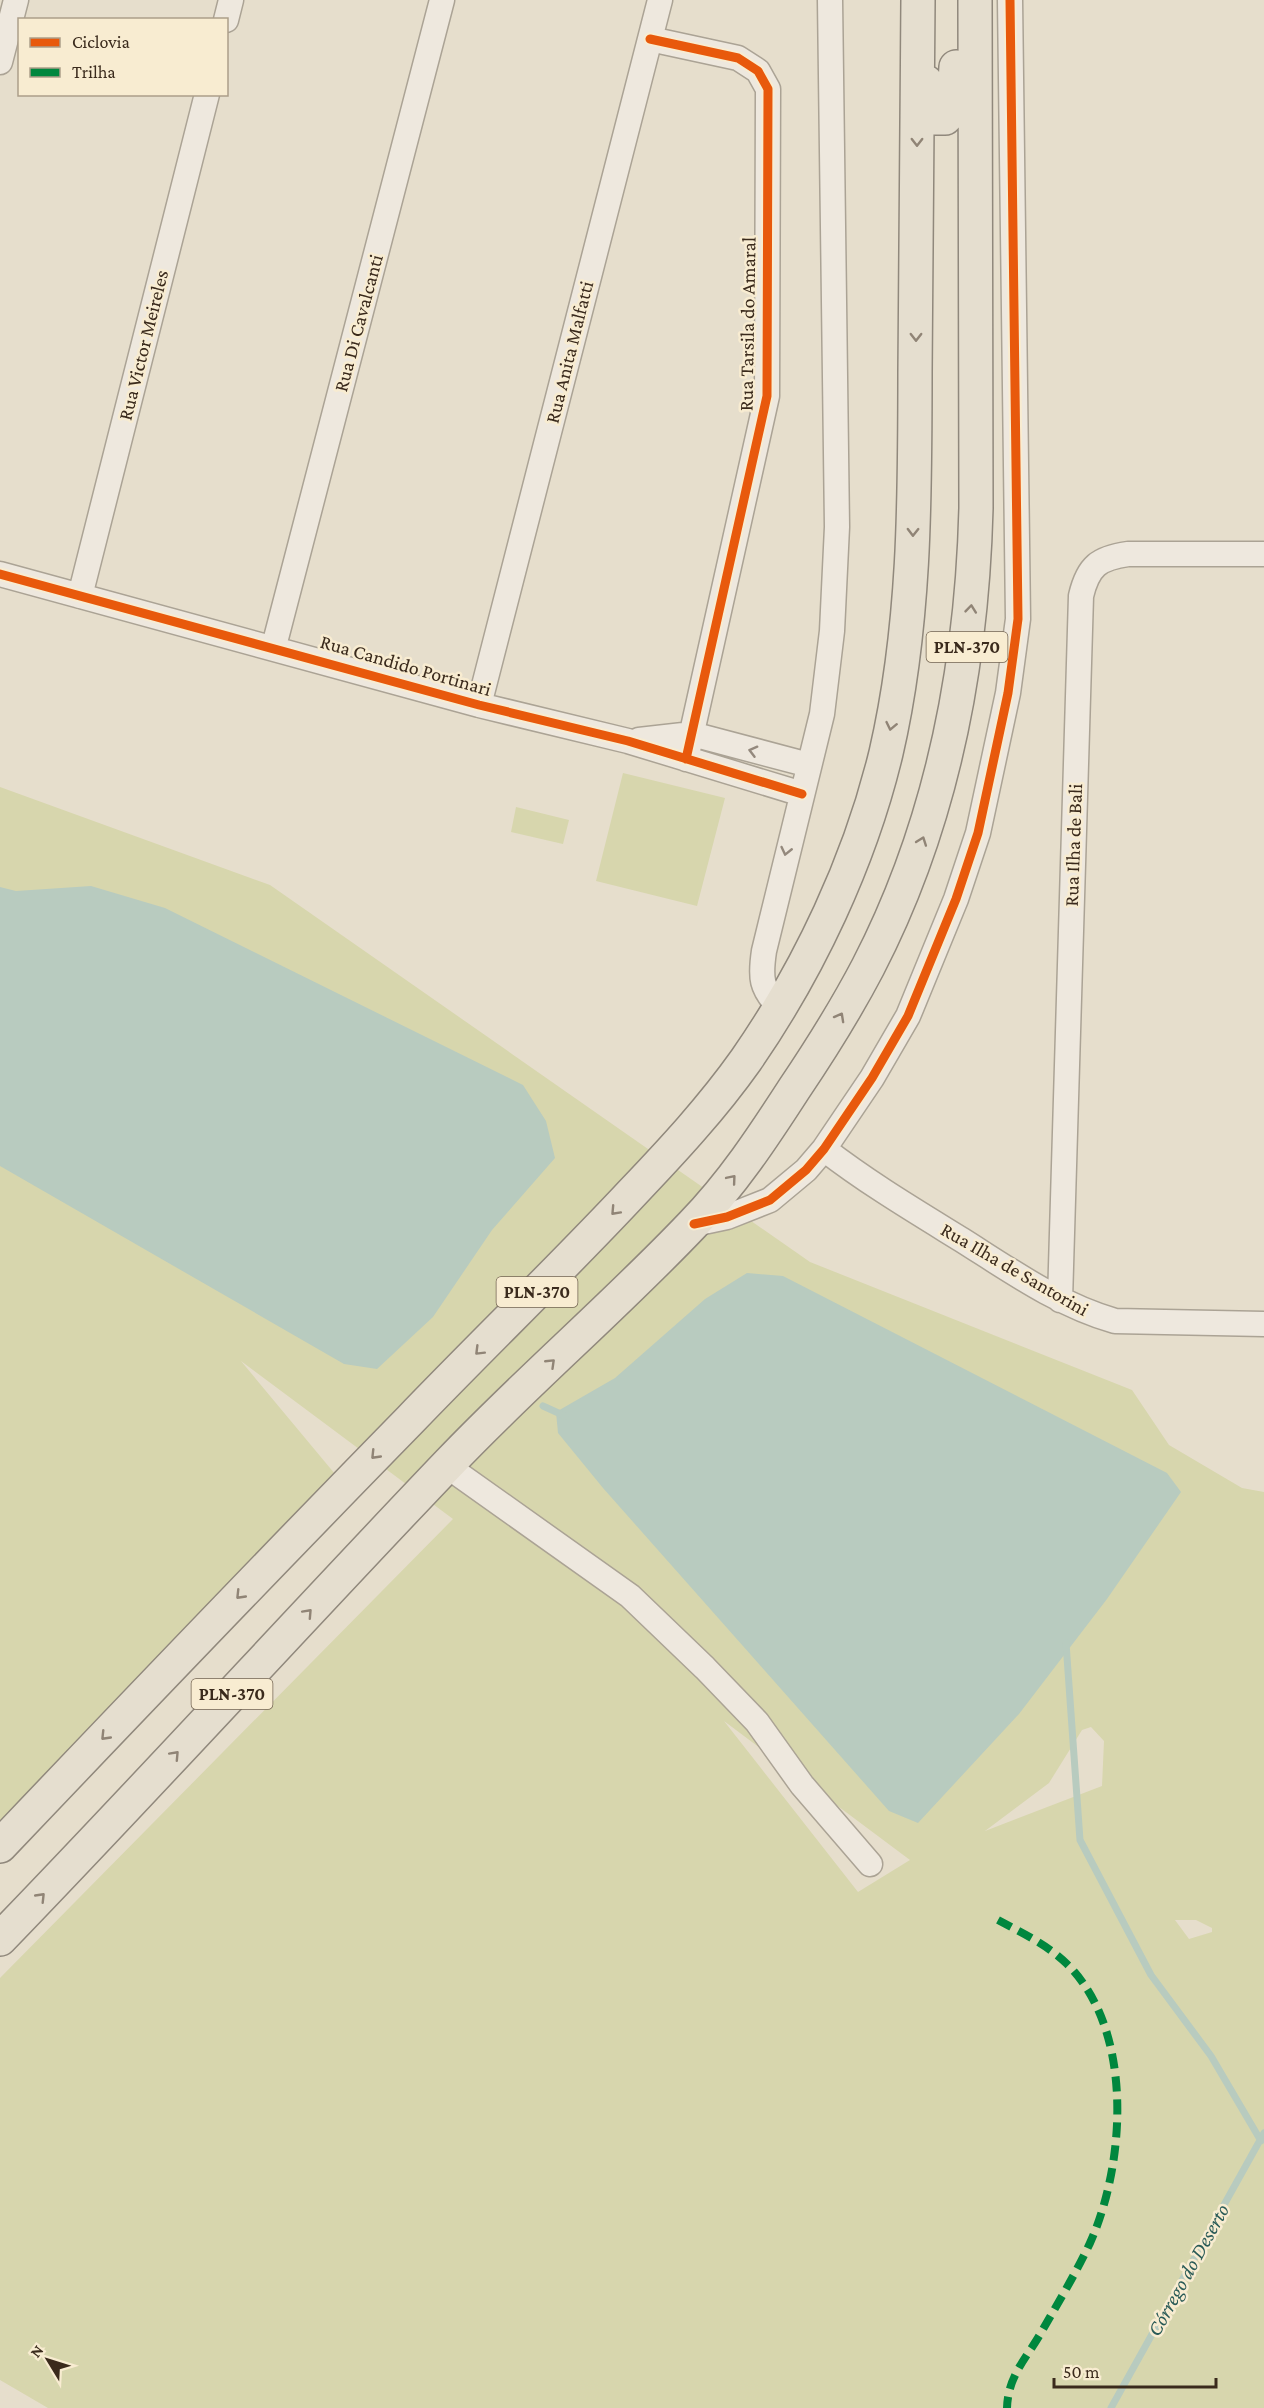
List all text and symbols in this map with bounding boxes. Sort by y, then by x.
legend [18,18,228,96]
text: Ciclovia [72,32,130,52]
text: Trilha [72,62,116,82]
one-way arrow [911,138,923,147]
street label: Rua Tarsila do Amaral [734,237,760,411]
street label: Rua Di Cavalcanti [329,252,387,394]
street label: Rua Victor Meireles [114,267,172,423]
street label: Rua Anita Malfatti [541,278,597,426]
one-way arrow [910,333,922,342]
one-way arrow [907,528,919,537]
one-way arrow [964,605,977,614]
street label: Rua Candido Portinari [318,630,494,700]
road number: PLN-370 [926,632,1008,662]
one-way arrow [886,721,899,731]
one-way arrow [748,745,758,758]
street label: Rua Ilha de Bali [1060,783,1086,907]
one-way arrow [914,836,927,846]
one-way arrow [781,846,794,856]
one-way arrow [833,1013,844,1023]
one-way arrow [725,1175,736,1186]
one-way arrow [611,1205,622,1215]
street label: Rua Ilha de Santorini [937,1218,1093,1320]
road number: PLN-370 [496,1277,578,1307]
one-way arrow [475,1343,486,1354]
one-way arrow [543,1360,554,1371]
one-way arrow [372,1447,383,1458]
one-way arrow [237,1588,248,1599]
one-way arrow [301,1610,312,1620]
road number: PLN-370 [192,1679,272,1709]
one-way arrow [101,1730,112,1740]
one-way arrow [168,1752,179,1762]
one-way arrow [33,1894,44,1905]
water label: Córrego do Deserto [1142,2200,1234,2340]
north arrow [18,2330,78,2390]
text: N [27,2341,47,2361]
scale bar [1054,2351,1216,2389]
text: 50 m [1063,2362,1100,2382]

